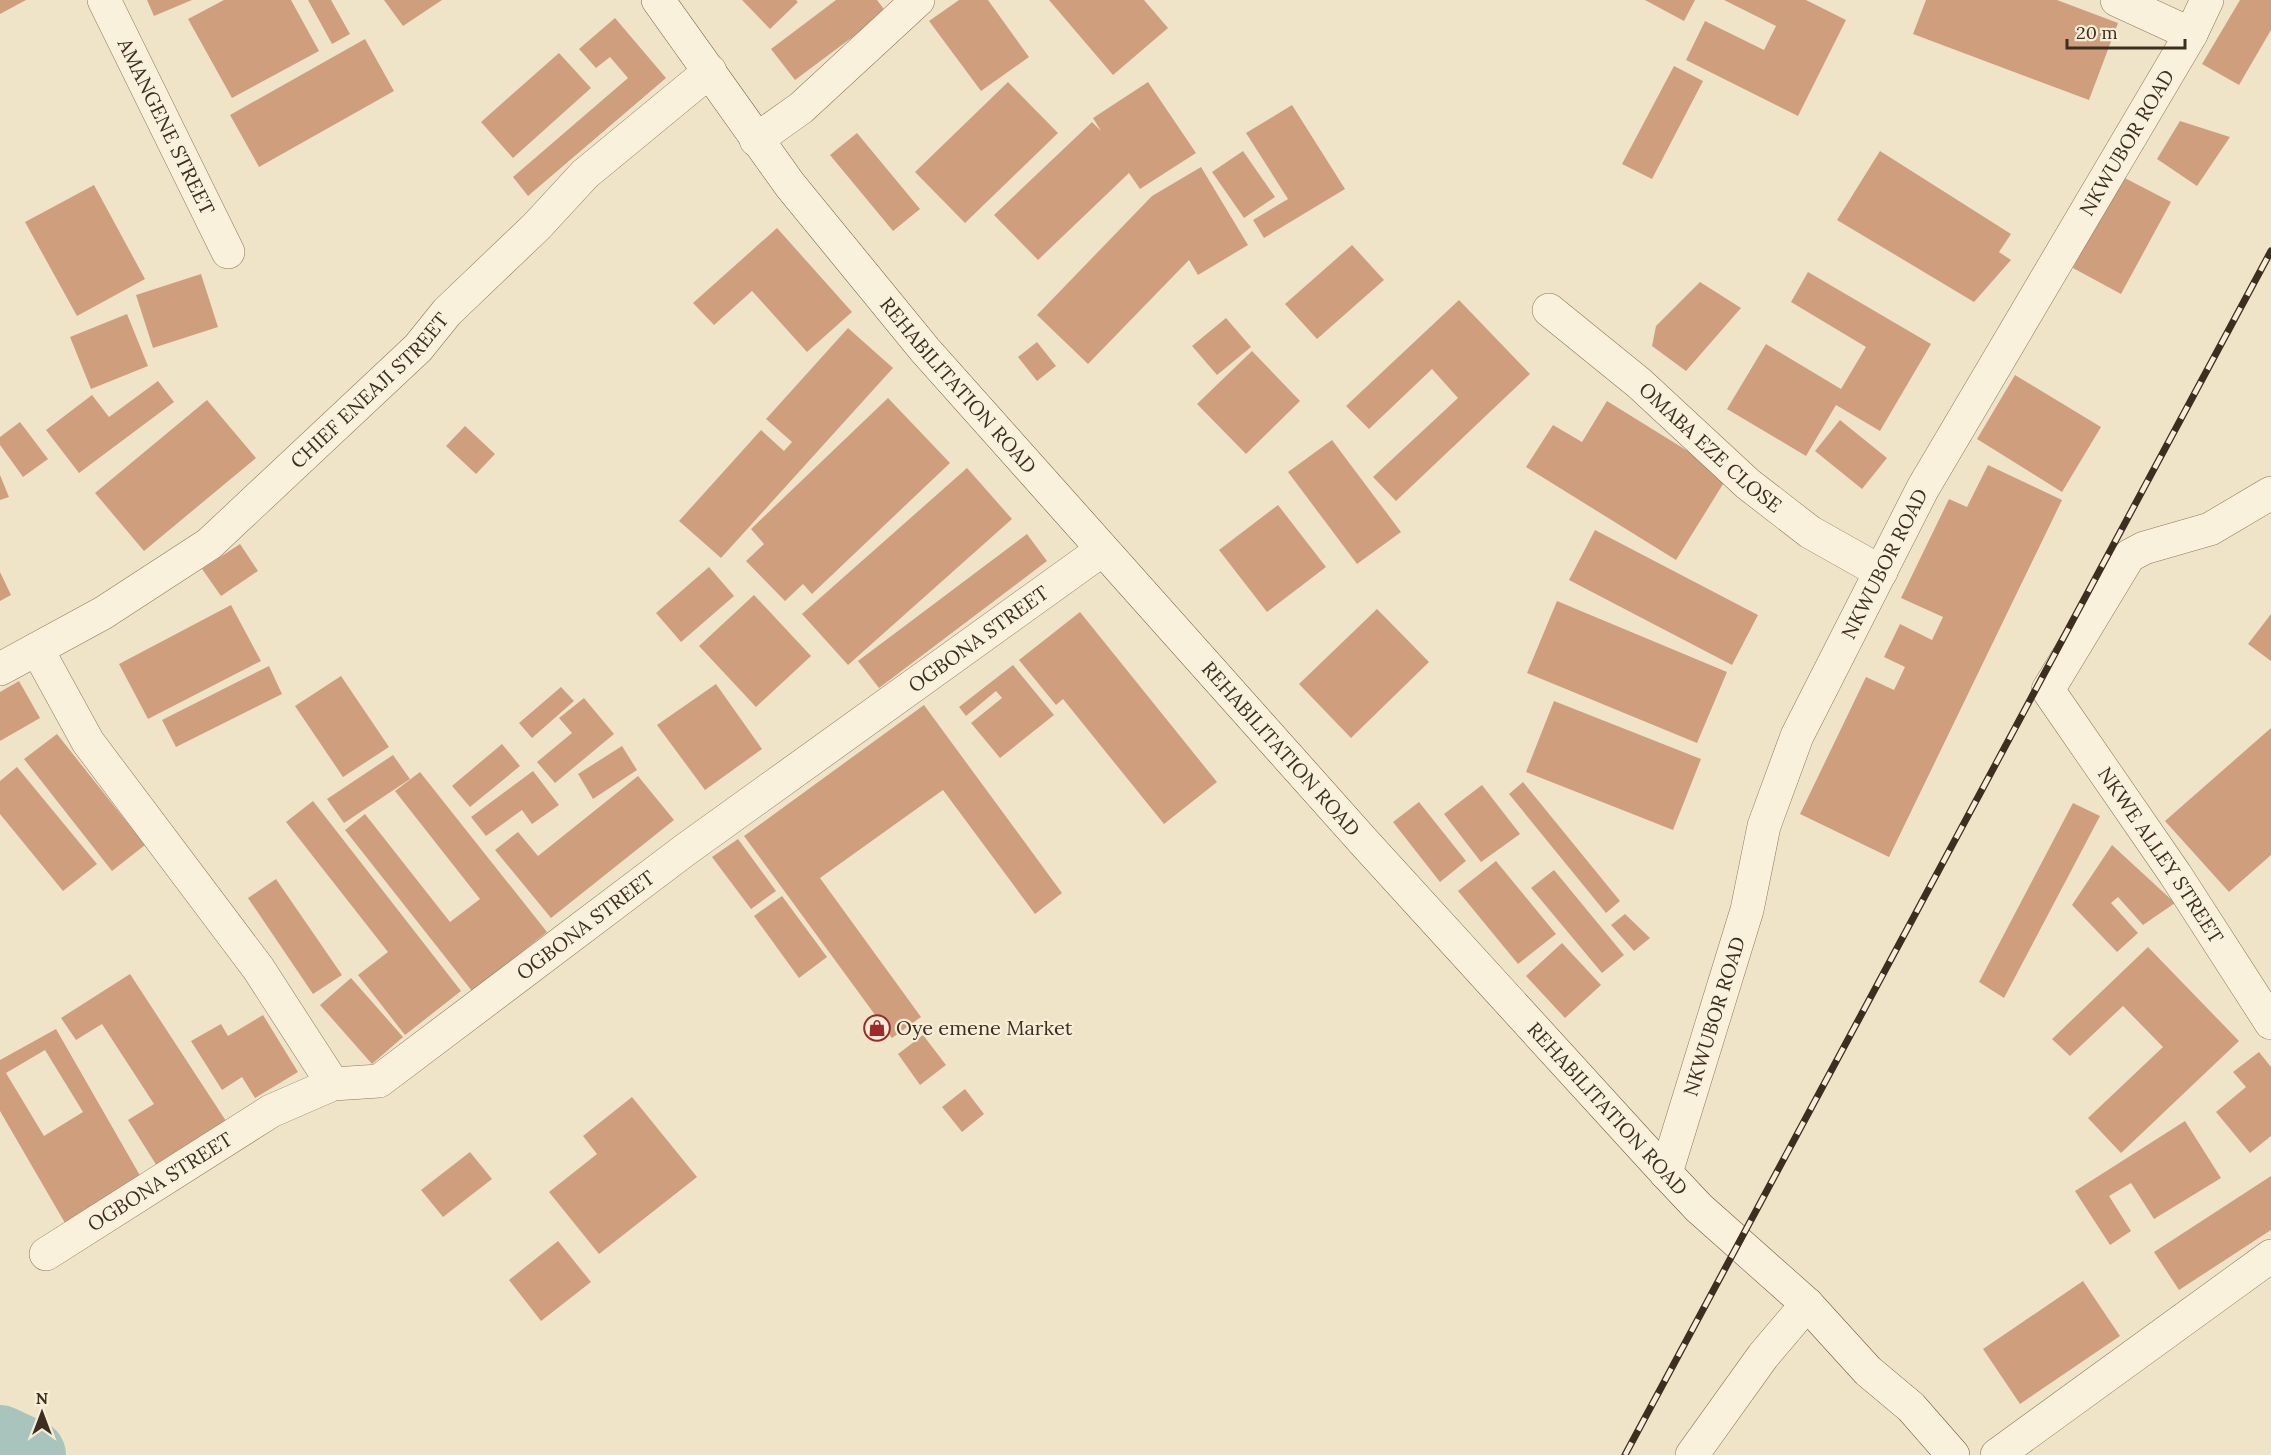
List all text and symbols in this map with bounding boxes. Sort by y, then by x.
scale bar [2067,12,2186,50]
text: 20 m [2076,21,2118,44]
street label: AMANGENE STREET [112,33,221,219]
street label: NKWUBOR ROAD [2074,65,2179,220]
street label: REHABILITATION ROAD [875,292,1042,479]
street label: CHIEF ENEAJI STREET [285,307,454,473]
street label: OMABA EZE CLOSE [1634,376,1787,518]
street label: NKWUBOR ROAD [1835,484,1933,643]
street label: OGBONA STREET [903,580,1053,697]
street label: REHABILITATION ROAD [1197,656,1366,841]
street label: NKWE ALLEY STREET [2093,762,2229,948]
street label: OGBONA STREET [511,864,659,985]
street label: NKWUBOR ROAD [1677,933,1750,1099]
shop icon: Oye emene Market [862,1013,892,1043]
place label: Oye emene Market [896,1015,1073,1040]
street label: REHABILITATION ROAD [1522,1017,1693,1200]
street label: OGBONA STREET [83,1126,237,1236]
north arrow [12,1383,72,1443]
text: N [36,1388,48,1408]

